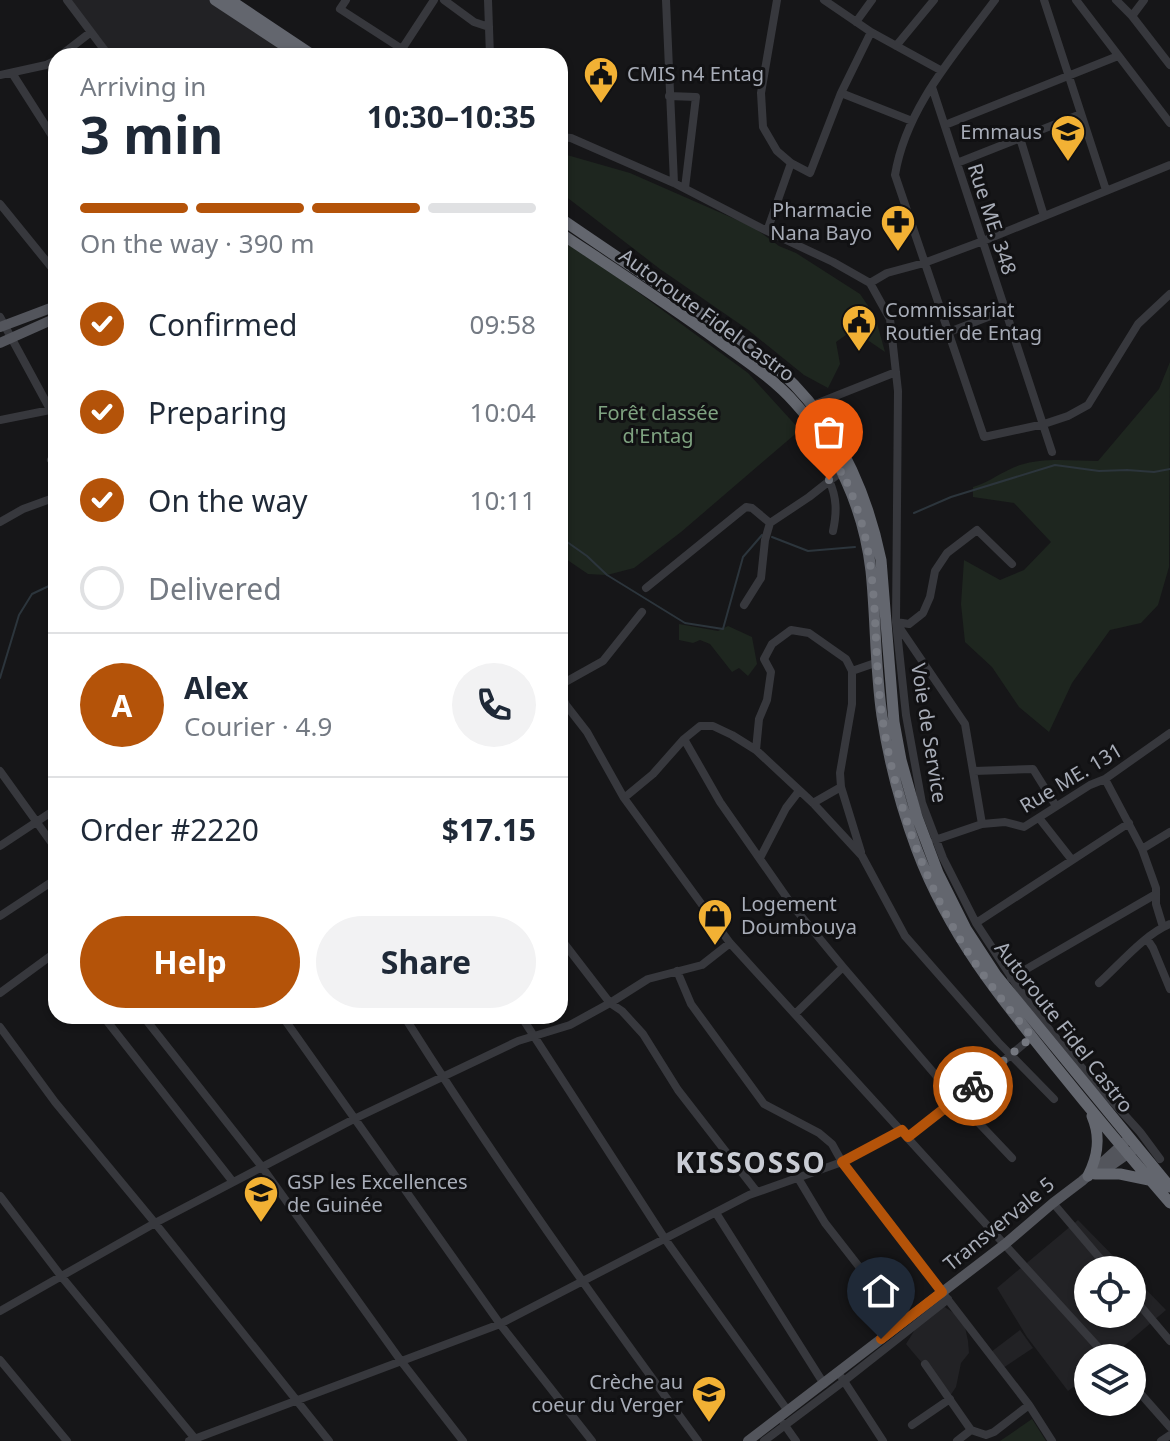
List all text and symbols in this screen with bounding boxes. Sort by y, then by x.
public building icon: CMIS n4 Entag [582,55,620,105]
place label: CMIS n4 Entag [627,60,764,87]
text: Arriving in [80,68,206,104]
text: 10:30–10:35 [367,96,536,137]
text: 3 min [80,98,223,169]
school or university icon: Emmaus [1049,113,1087,163]
place label: Emmaus [960,118,1042,145]
street label: Rue ME. 348 [962,160,1023,278]
place label: Pharmacie Nana Bayo [770,196,872,246]
pharmacy icon: Pharmacie Nana Bayo [879,203,917,253]
text: On the way · 390 m [80,225,314,261]
street label: Autoroute Fidel Castro [614,242,800,387]
place label: Commissariat Routier de Entag [885,296,1042,346]
icon: check [80,302,124,346]
public building icon: Commissariat Routier de Entag [840,303,878,353]
text: Confirmed [148,304,298,345]
text: 09:58 [470,306,536,342]
icon: check [80,390,124,434]
text: Preparing [148,392,287,433]
text: 10:04 [470,394,536,430]
pin [795,398,863,480]
park label: Forêt classée d'Entag [597,399,719,449]
icon: bag [807,410,851,454]
icon: check [80,478,124,522]
text: On the way [148,480,308,521]
text: 10:11 [470,482,536,518]
text: Delivered [148,568,282,609]
street label: Voie de Service [905,661,954,805]
button: phone [452,663,536,747]
text: Alex [184,667,248,708]
text: A [112,685,132,726]
text: Courier · 4.9 [184,708,332,744]
street label: Rue ME. 131 [1014,736,1127,819]
text: Order #2220 [80,809,259,850]
text: $17.15 [442,809,536,850]
place label: Logement Doumbouya [741,890,857,940]
shop icon: Logement Doumbouya [696,897,734,947]
button: Help [80,916,300,1008]
button: Share [316,916,536,1008]
street label: Autoroute Fidel Castro [989,935,1140,1118]
courier [933,1046,1013,1126]
icon: bike [951,1064,995,1108]
district label: KISSOSSO [675,1143,827,1181]
place label: GSP les Excellences de Guinée [287,1168,468,1218]
street label: Transvervale 5 [938,1171,1060,1277]
school or university icon: GSP les Excellences de Guinée [242,1174,280,1224]
map controls [1074,1256,1146,1416]
button: locate [1074,1256,1146,1328]
pin [847,1257,915,1339]
icon: home [859,1269,903,1313]
button: layers [1074,1344,1146,1416]
place label: Crèche au coeur du Verger [532,1368,683,1418]
school or university icon: Crèche au coeur du Verger [690,1374,728,1424]

